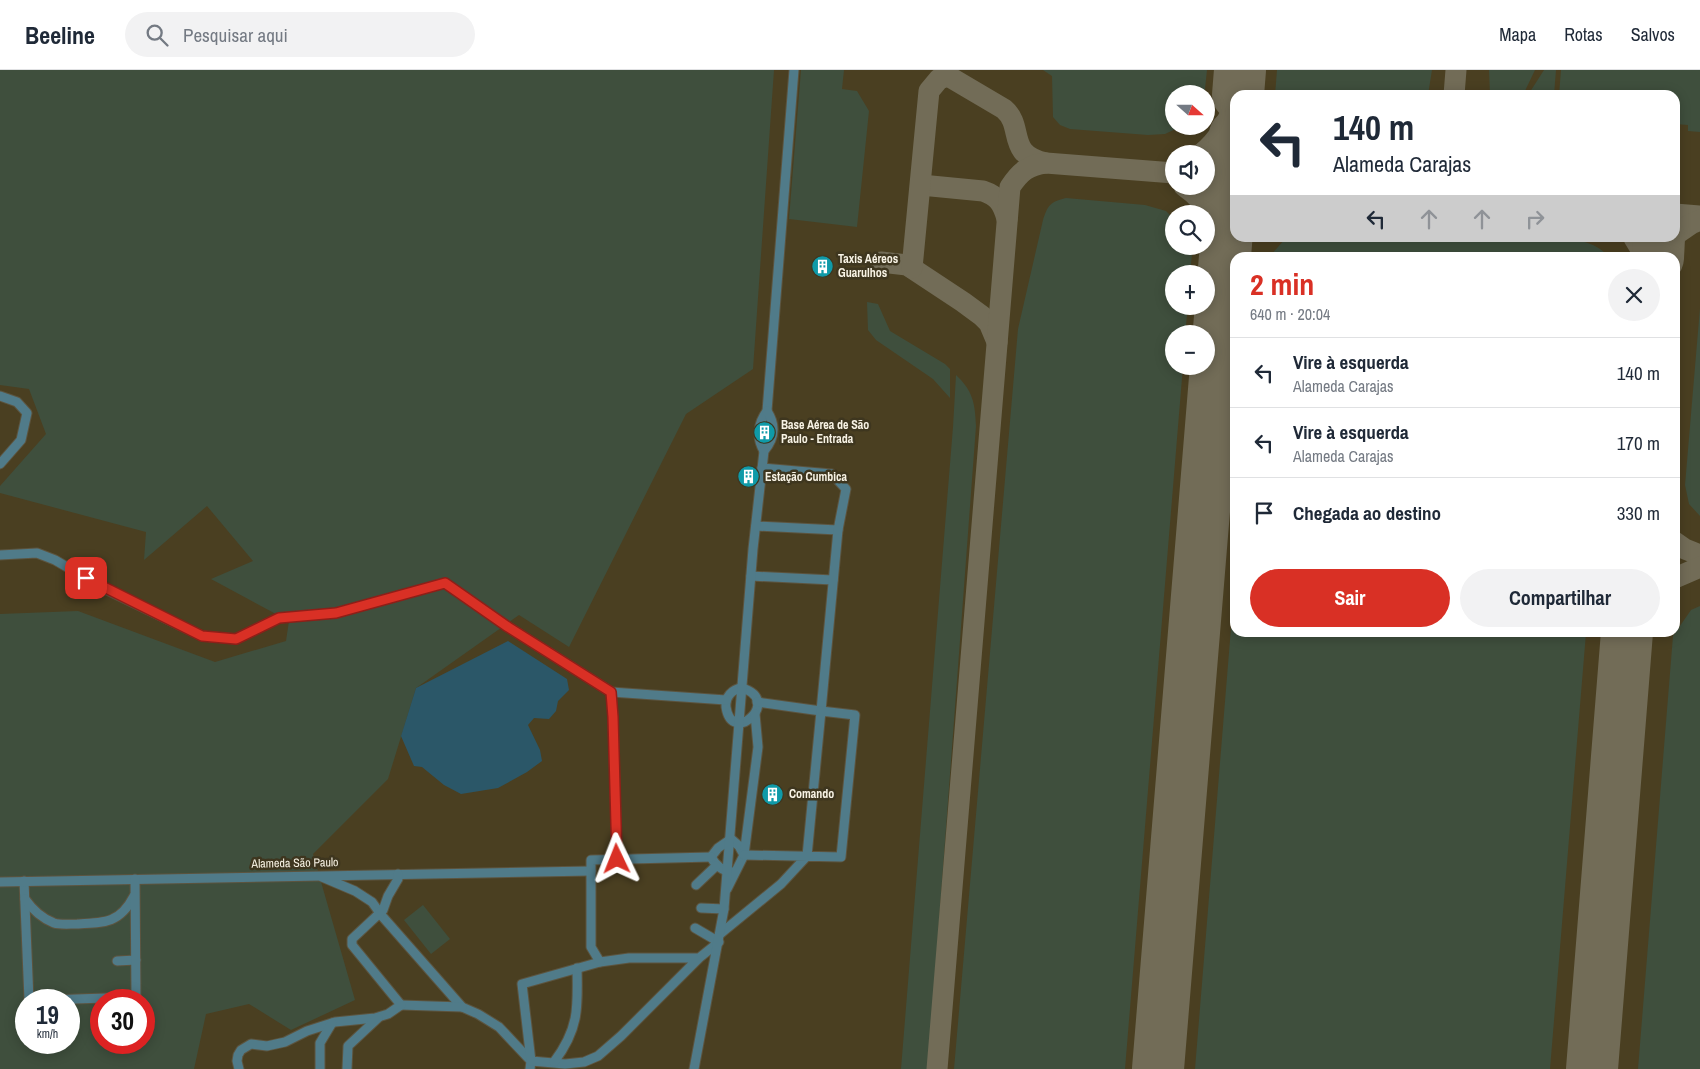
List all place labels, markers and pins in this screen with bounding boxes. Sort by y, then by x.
place label: Taxis Aéreos Guarulhos [838,251,899,281]
building icon: Taxis Aéreos Guarulhos [810,254,834,278]
place label: Base Aérea de São Paulo - Entrada [781,417,869,447]
building icon: Base Aérea de São Paulo - Entrada [753,420,777,444]
building icon: Estação Cumbica [737,465,761,489]
place label: Estação Cumbica [765,469,848,485]
pin [65,557,107,599]
building icon: Comando [761,782,785,806]
place label: Comando [789,786,834,802]

